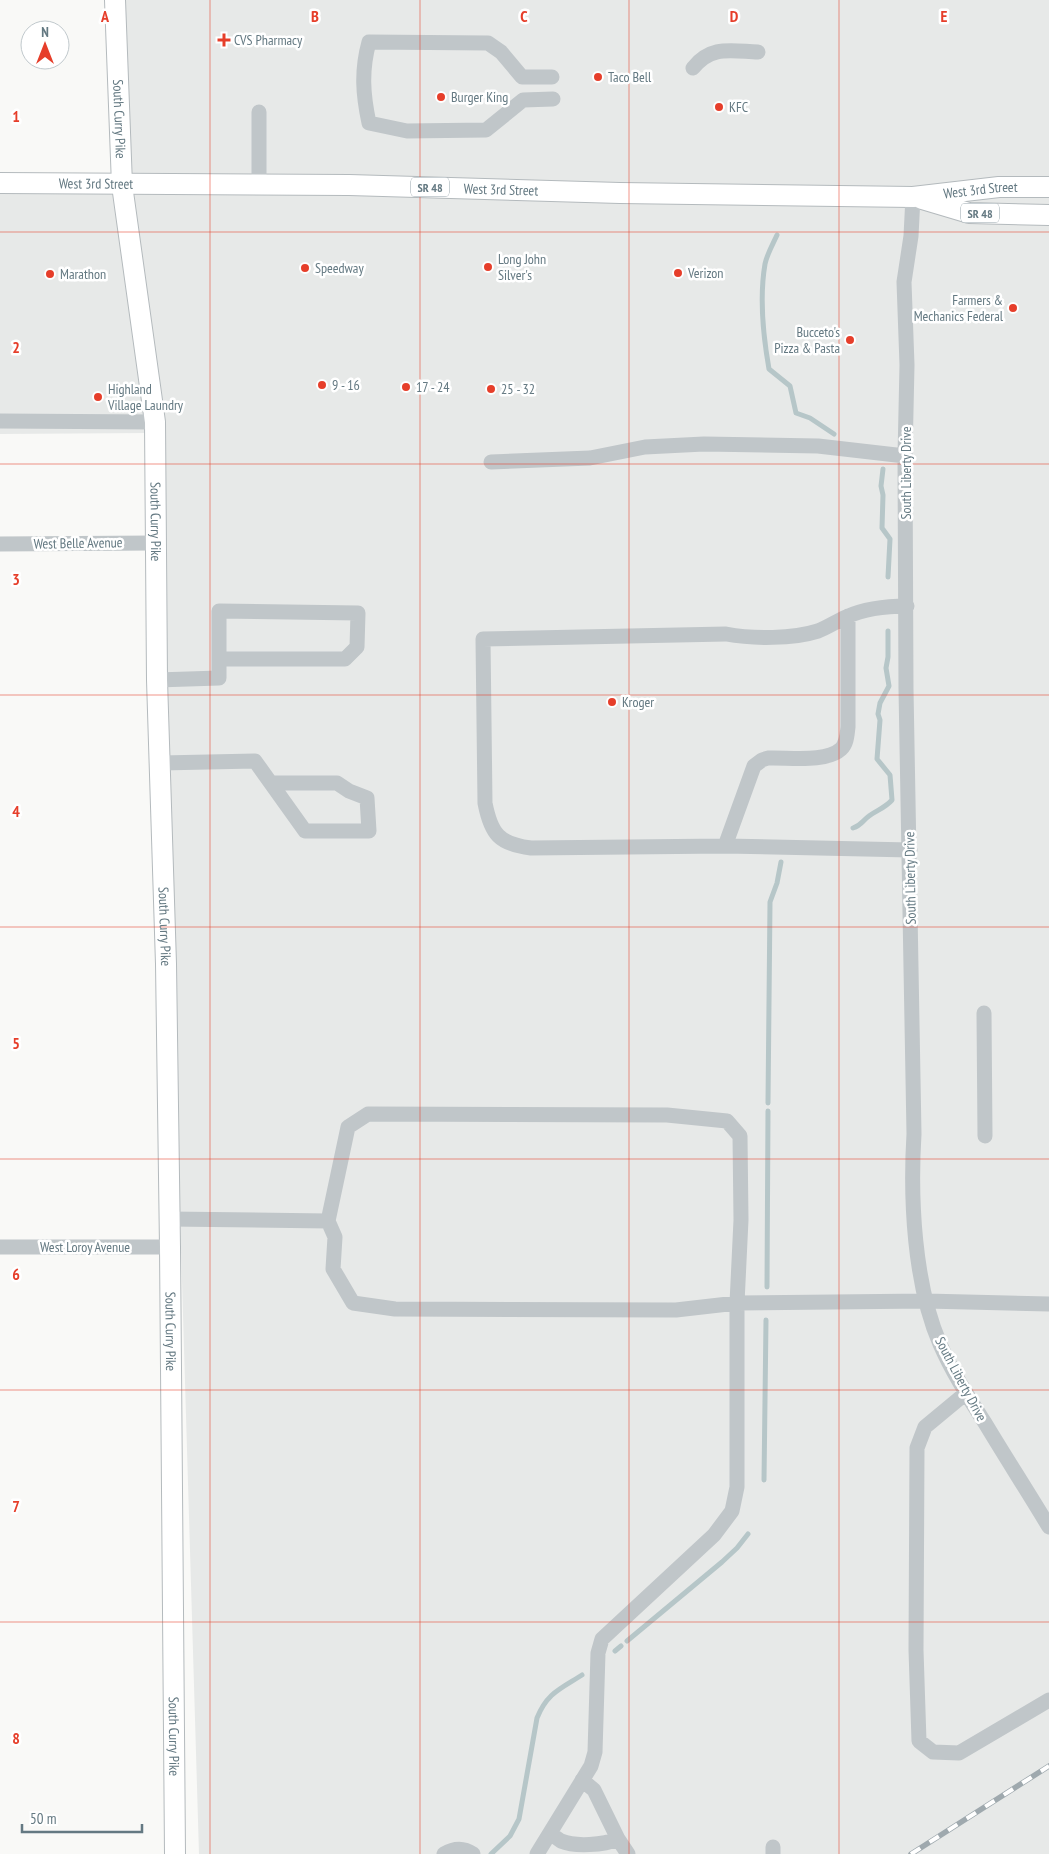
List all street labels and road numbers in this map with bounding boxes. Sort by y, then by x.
street label: South Curry Pike [109,79,130,159]
street label: West 3rd Street [59,174,133,193]
road number: SR 48 [411,178,449,196]
street label: West 3rd Street [942,178,1018,202]
street label: West 3rd Street [463,179,539,200]
road number: SR 48 [961,204,999,222]
street label: South Liberty Drive [897,426,915,520]
street label: South Curry Pike [146,482,165,562]
street label: West Belle Avenue [33,533,123,553]
street label: South Liberty Drive [900,831,920,925]
street label: South Curry Pike [155,886,175,967]
street label: West Loroy Avenue [40,1238,130,1256]
street label: South Curry Pike [161,1292,180,1371]
street label: South Liberty Drive [931,1334,991,1424]
street label: South Curry Pike [165,1697,183,1776]

